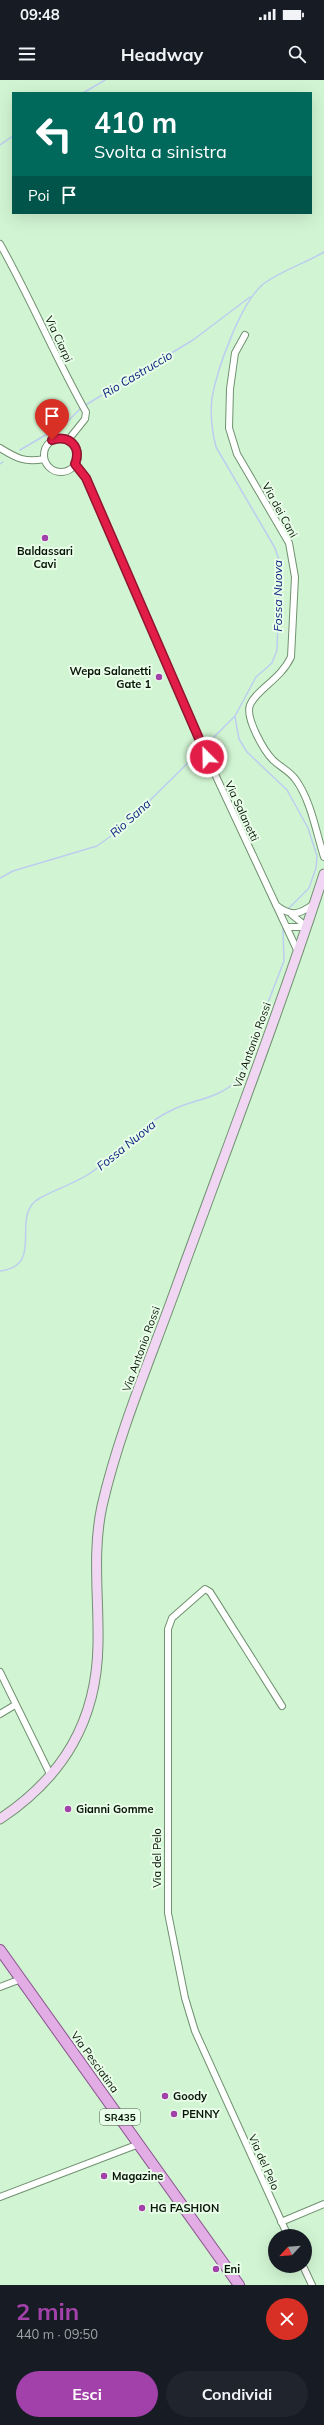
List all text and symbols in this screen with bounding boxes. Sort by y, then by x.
text: 09:48 [20,5,60,24]
icon: menu [16,43,38,65]
text: Headway [121,43,203,66]
icon: search [286,43,308,65]
text: 410 m [94,105,177,140]
icon: left [28,108,80,160]
text: Svolta a sinistra [94,140,227,163]
icon: arrive [58,184,80,206]
text: Poi [28,186,50,205]
street label: Via Ciarpi [42,314,76,364]
water label: Rio Castruccio [99,347,175,401]
pin [35,399,69,440]
icon: arrive [41,405,63,427]
street label: Via dei Cani [259,480,301,540]
marker: Baldassari Cavi [40,533,50,543]
place label: Baldassari Cavi [17,544,73,571]
water label: Fossa Nuova [270,560,285,632]
place label: Wepa Salanetti Gate 1 [70,664,151,691]
marker: Wepa Salanetti Gate 1 [154,672,164,682]
position arrow [186,736,228,778]
street label: Via Salanetti [222,779,262,843]
water label: Rio Sana [106,796,154,840]
street label: Via Antonio Rossi [230,1000,274,1090]
water label: Fossa Nuova [93,1117,159,1173]
street label: Via Antonio Rossi [119,1304,163,1394]
place label: Gianni Gomme [76,1802,153,1816]
marker: Gianni Gomme [63,1804,73,1814]
street label: Via del Pelo [150,1828,164,1888]
street label: Via Pesciatina [68,2029,122,2095]
place label: Goody [173,2089,207,2103]
marker: Goody [160,2091,170,2101]
place label: PENNY [182,2107,220,2121]
road number: SR435 [100,2109,140,2125]
marker: PENNY [169,2109,179,2119]
street label: Via del Pelo [245,2132,283,2192]
place label: Magazine [112,2169,163,2183]
marker: Magazine [99,2171,109,2181]
place label: HG FASHION [150,2201,219,2215]
marker: HG FASHION [137,2203,147,2213]
north arrow [268,2229,312,2273]
map controls [268,2229,312,2273]
place label: Eni [224,2262,240,2276]
marker: Eni [211,2264,221,2274]
text: 2 min [16,2296,79,2326]
button: close [266,2298,308,2340]
text: 440 m · 09:50 [16,2326,98,2342]
button: Esci [16,2371,158,2417]
button: Condividi [166,2371,308,2417]

